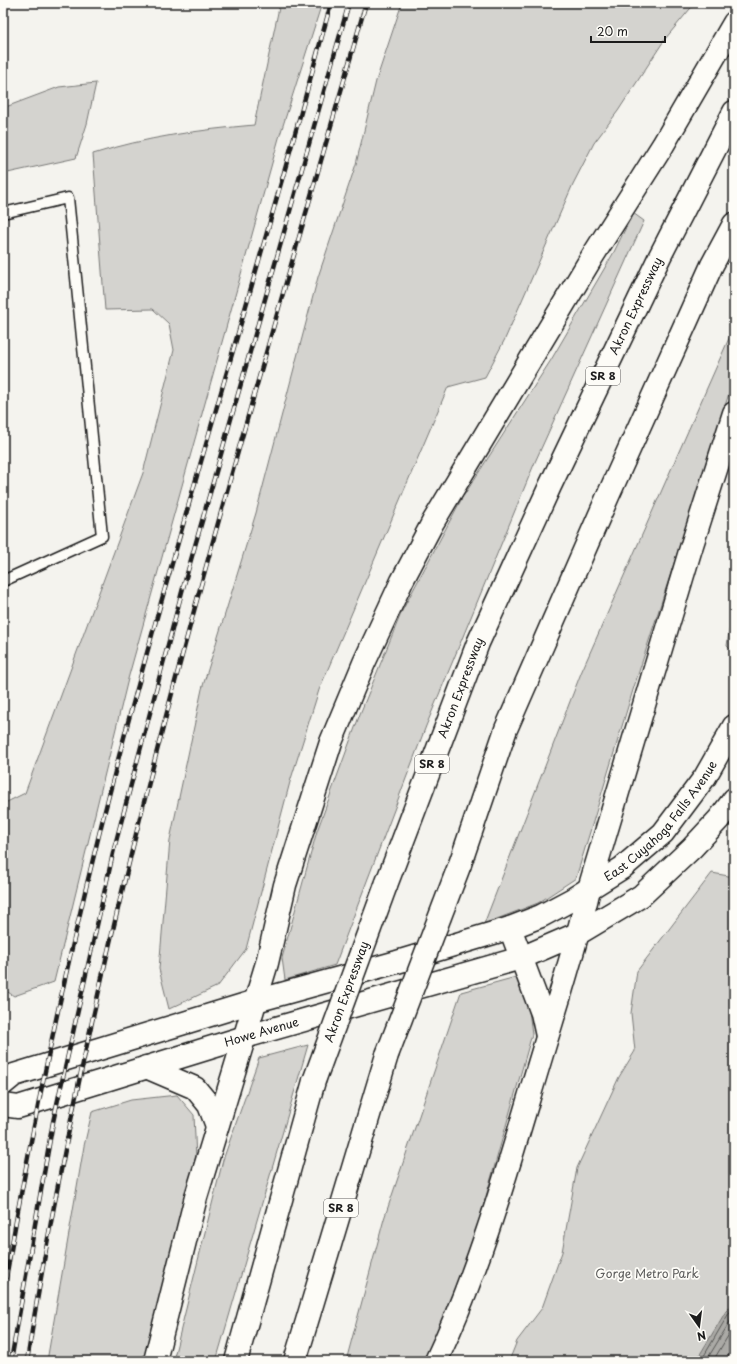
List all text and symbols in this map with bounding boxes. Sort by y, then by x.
scale bar [591,18,665,44]
text: 20 m [597,22,628,40]
street label: Akron Expressway [604,254,666,358]
road number: SR 8 [586,367,620,385]
street label: Akron Expressway [433,634,487,740]
road number: SR 8 [415,755,449,773]
street label: East Cuyahoga Falls Avenue [600,756,721,885]
street label: Akron Expressway [319,938,373,1045]
street label: Howe Avenue [222,1012,301,1051]
road number: SR 8 [324,1199,358,1217]
park label: Gorge Metro Park [595,1264,699,1282]
north arrow [679,1306,719,1346]
text: N [695,1327,708,1346]

